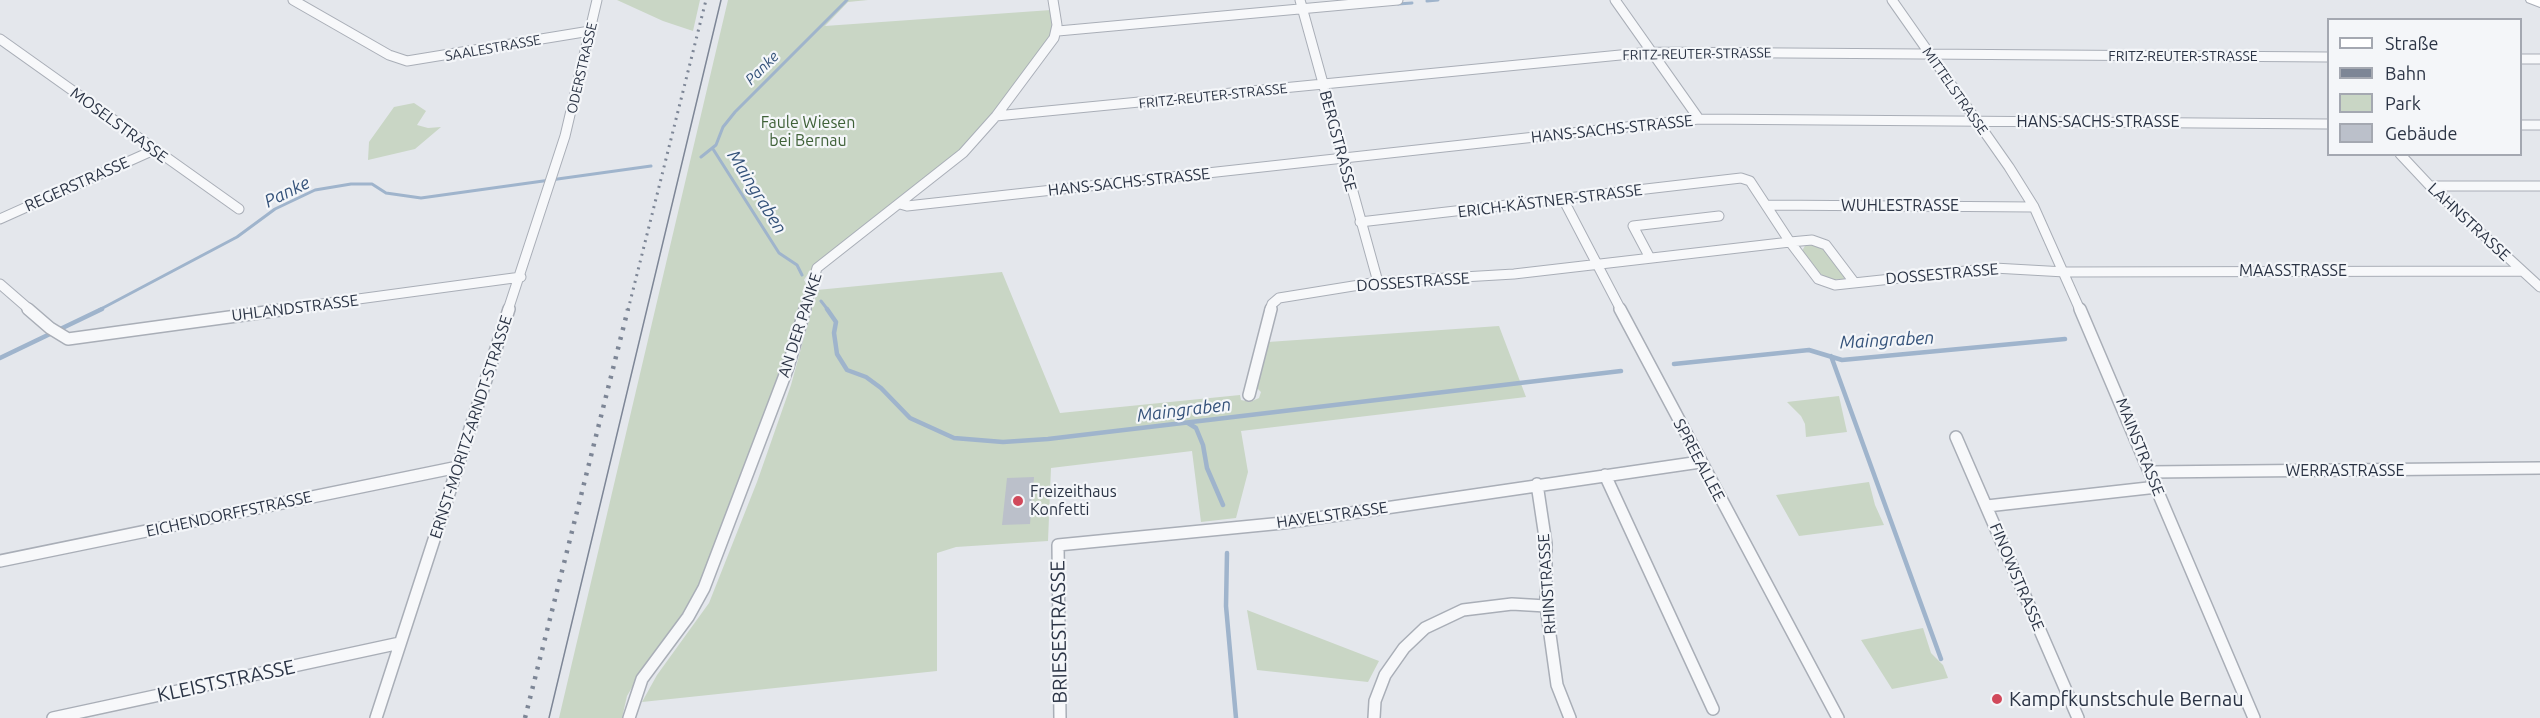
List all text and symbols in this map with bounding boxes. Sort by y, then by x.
legend [2327,18,2522,156]
street label: ODERSTRASSE [563,21,601,115]
street label: SAALESTRASSE [444,31,542,65]
text: Straße [2385,33,2438,53]
street label: FRITZ-REUTER-STRASSE [1622,44,1772,64]
street label: MITTELSTRASSE [1919,44,1991,138]
water label: Panke [741,47,783,89]
street label: FRITZ-REUTER-STRASSE [2108,48,2258,64]
text: Bahn [2385,63,2426,83]
street label: FRITZ-REUTER-STRASSE [1138,80,1288,112]
street label: MOSELSTRASSE [66,83,172,167]
street label: BERGSTRASSE [1315,88,1361,194]
text: Park [2385,93,2421,113]
street label: HANS-SACHS-STRASSE [1530,111,1694,147]
street label: HANS-SACHS-STRASSE [2017,112,2179,132]
park label: Faule Wiesen bei Bernau [761,113,855,151]
text: Gebäude [2385,123,2457,143]
water label: Maingraben [723,146,791,238]
street label: REGERSTRASSE [22,152,132,216]
street label: HANS-SACHS-STRASSE [1047,164,1211,200]
water label: Panke [261,172,313,212]
street label: LAHNSTRASSE [2424,179,2514,265]
street label: ERICH-KÄSTNER-STRASSE [1457,180,1643,222]
street label: WUHLESTRASSE [1841,196,1959,216]
street label: DOSSESTRASSE [1885,259,1999,289]
street label: MAASSTRASSE [2239,261,2347,281]
street label: DOSSESTRASSE [1356,268,1470,296]
street label: AN DER PANKE [774,270,826,380]
street label: UHLANDSTRASSE [230,291,360,325]
street label: ERNST-MORITZ-ARNDT-STRASSE [426,313,516,541]
water label: Maingraben [1839,327,1935,353]
water label: Maingraben [1136,394,1232,426]
street label: MAINSTRASSE [2112,395,2168,499]
street label: SPREEALLEE [1669,415,1729,505]
street label: WERRASTRASSE [2286,461,2404,481]
place label: Freizeithaus Konfetti [1030,482,1117,520]
street label: EICHENDORFFSTRASSE [144,487,314,541]
marker: Freizeithaus Konfetti [1011,494,1025,508]
street label: HAVELSTRASSE [1275,498,1389,532]
street label: FINOWSTRASSE [1986,520,2048,634]
street label: RHINSTRASSE [1534,533,1560,635]
street label: BRIESESTRASSE [1046,560,1072,704]
street label: KLEISTSTRASSE [155,655,297,707]
place label: Kampfkunstschule Bernau [2009,687,2244,711]
marker: Kampfkunstschule Bernau [1990,692,2004,706]

